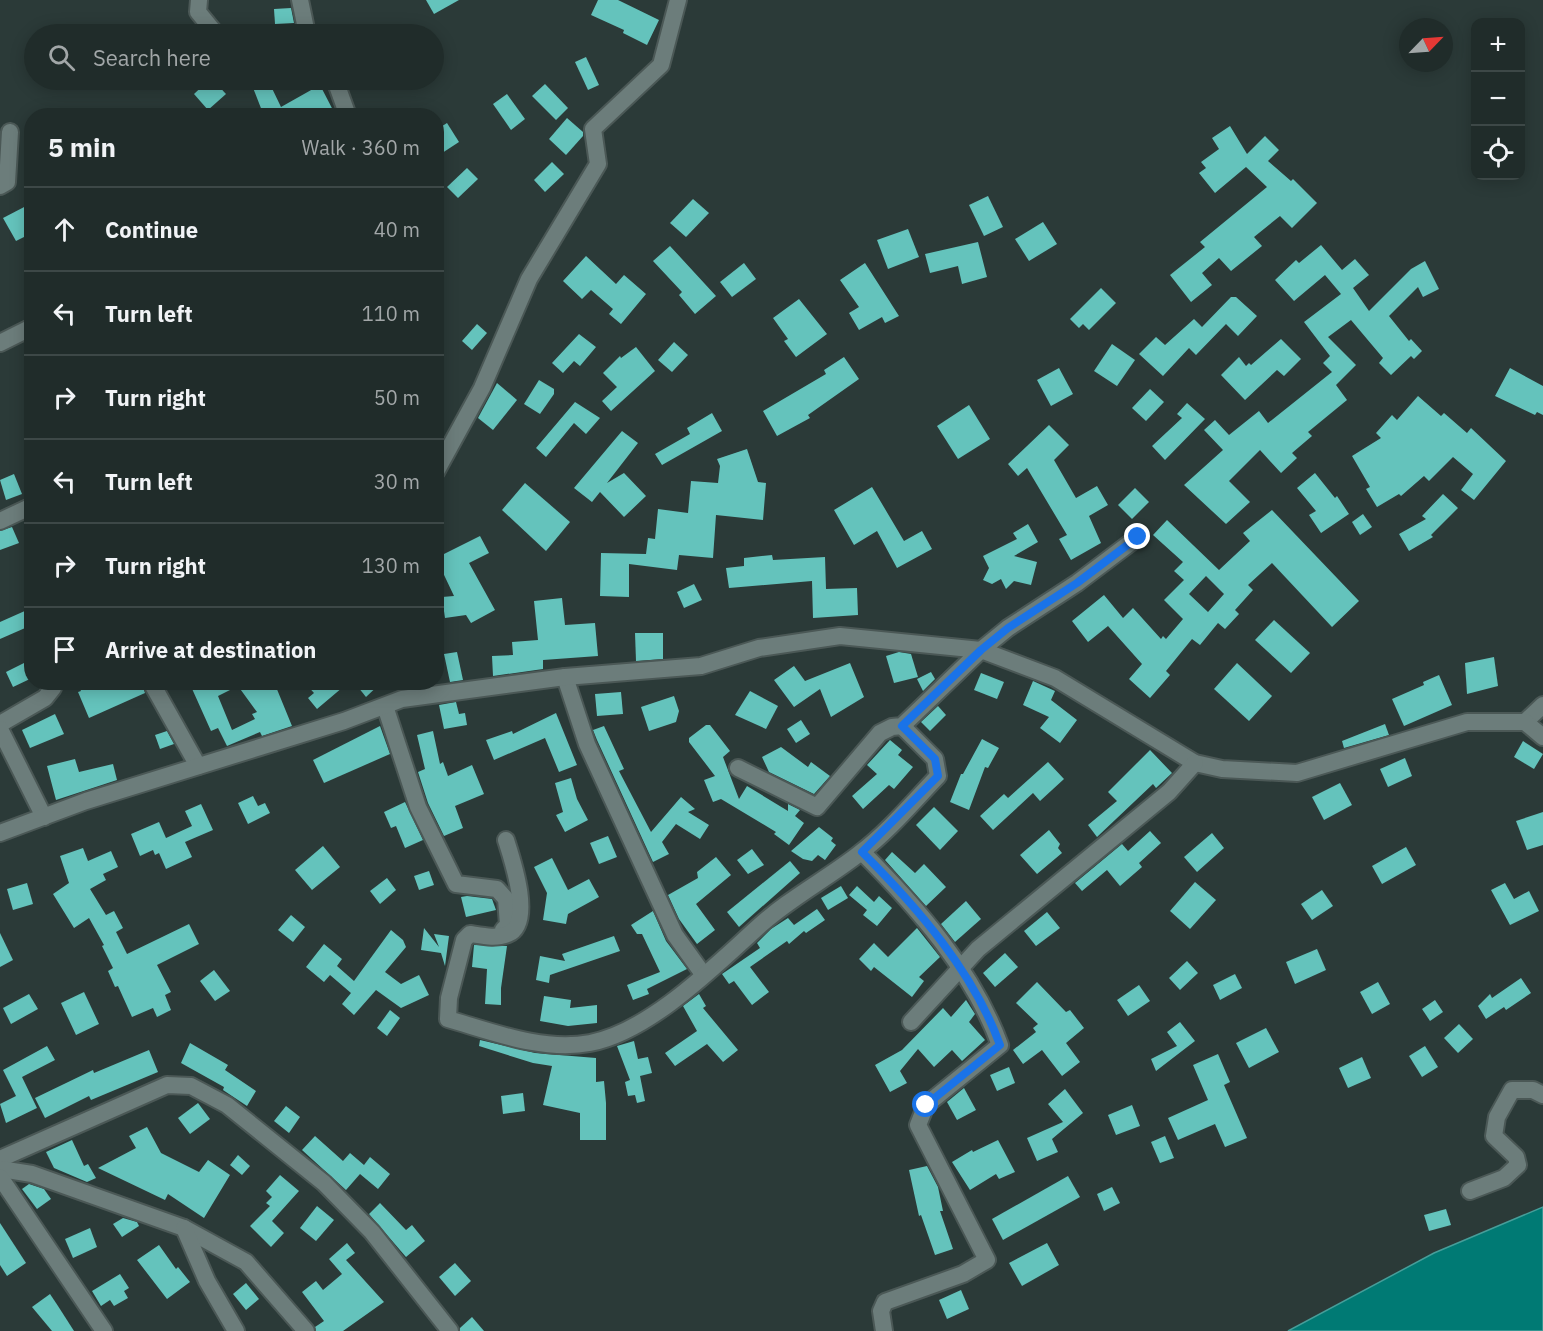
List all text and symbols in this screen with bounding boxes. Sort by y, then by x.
north arrow [1399,18,1453,72]
map controls [1471,18,1525,180]
button: + [1471,18,1525,72]
search box [24,24,444,90]
icon: search [45,41,78,74]
text: Search here [93,43,211,72]
button: − [1471,72,1525,126]
button: locate [1471,126,1525,180]
text: 5 min [48,130,116,164]
text: Walk · 360 m [302,134,420,161]
icon: ahead [48,213,81,246]
text: Continue [105,215,198,244]
text: 40 m [374,216,420,243]
icon: left [48,297,81,330]
text: Turn left [105,299,193,328]
text: 110 m [362,300,420,327]
icon: right [48,381,81,414]
text: Turn right [105,383,206,412]
text: 50 m [374,384,420,411]
icon: left [48,465,81,498]
text: Turn left [105,467,193,496]
text: 30 m [374,468,420,495]
route end [1124,523,1150,549]
icon: right [48,549,81,582]
text: Turn right [105,551,206,580]
text: 130 m [362,552,420,579]
icon: arrive [48,633,81,666]
text: Arrive at destination [105,635,316,664]
route start [912,1091,938,1117]

